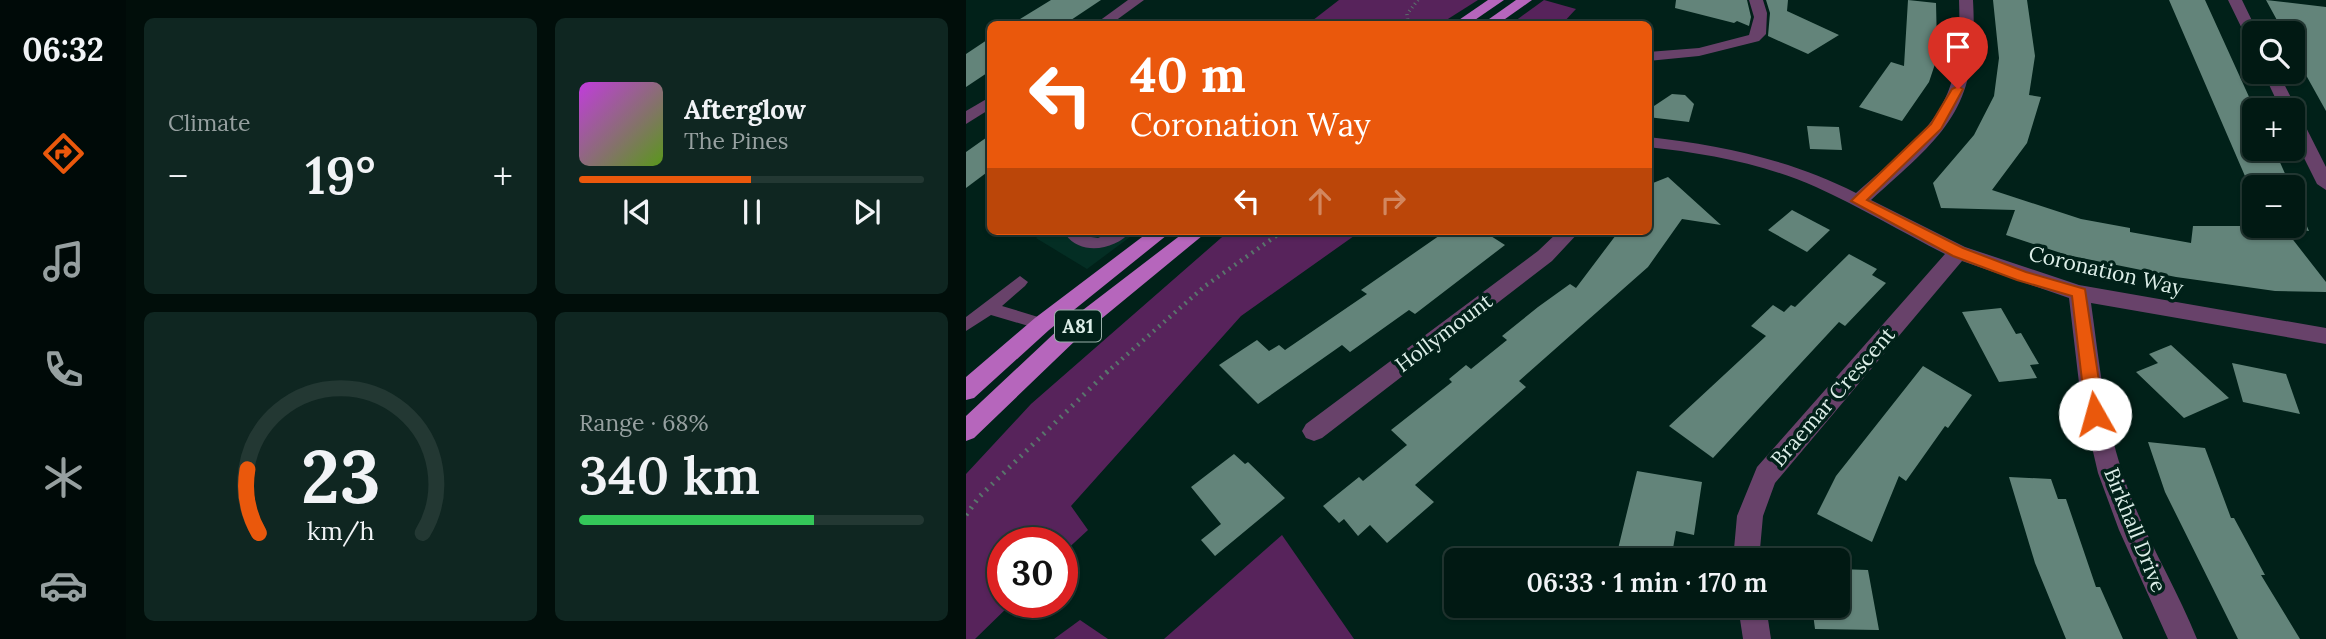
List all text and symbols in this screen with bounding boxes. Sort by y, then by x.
pin [1928,17,1988,89]
map controls [2242,21,2305,238]
button: search [2242,21,2305,84]
icon: arrive [1939,28,1977,66]
text: 06:32 [22,29,104,70]
text: 40 m [1130,43,1246,105]
icon: left [1015,49,1106,140]
text: Afterglow [684,93,806,126]
button: + [2242,98,2305,161]
text: Coronation Way [1130,104,1371,145]
text: Climate [168,108,250,137]
text: The Pines [684,126,789,155]
icon: directions [39,129,88,178]
text: 19° [305,142,376,208]
text: − [168,152,188,200]
text: + [493,152,513,200]
button: − [2242,175,2305,238]
icon: left [1228,182,1266,220]
icon: ahead [1301,182,1339,220]
icon: right [1374,182,1412,220]
icon: previous [618,193,656,231]
icon: pause [733,193,771,231]
icon: next [848,193,886,231]
icon: music [39,237,88,286]
street label: Coronation Way [2026,240,2186,301]
street label: Hollymount [1390,287,1498,378]
road number: A81 [1055,310,1101,342]
street label: Braemar Crescent [1765,321,1901,472]
icon: phone [39,345,88,394]
position arrow [2058,377,2132,451]
text: Range · 68% [579,408,708,437]
text: 23 [301,430,380,523]
text: 340 km [579,442,760,508]
icon: climate [39,453,88,502]
street label: Birkhall Drive [2098,464,2173,596]
text: km/h [307,514,374,546]
speed limit sign: 30 [987,527,1078,618]
icon: car [39,561,88,610]
text: 06:33 · 1 min · 170 m [1527,566,1767,599]

